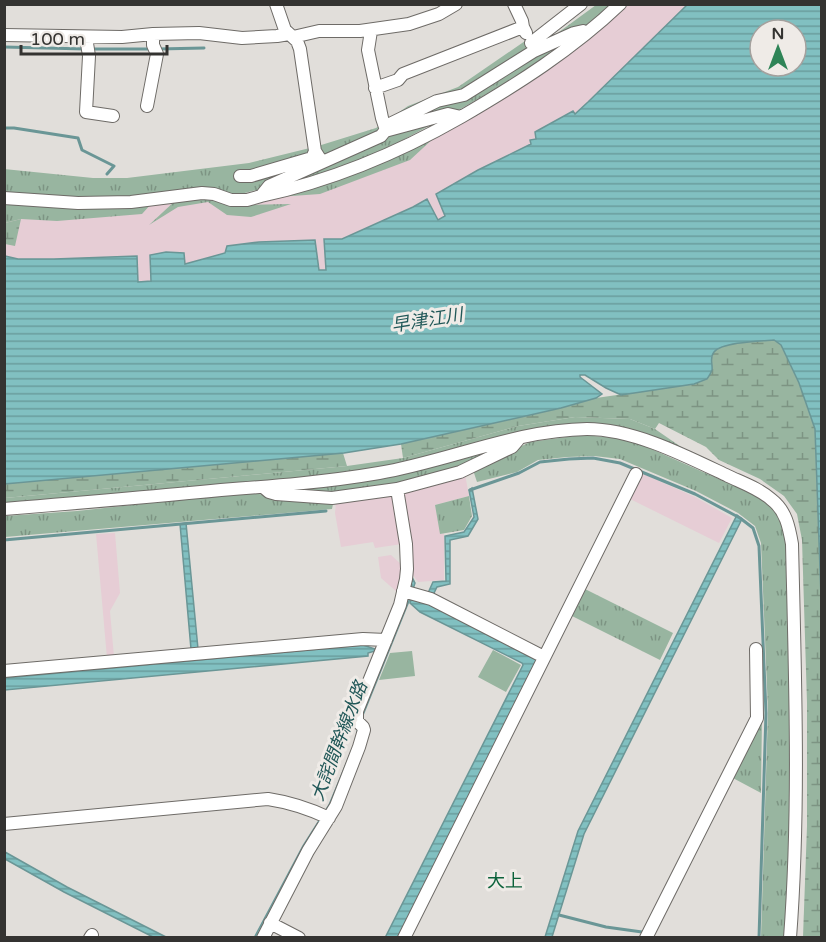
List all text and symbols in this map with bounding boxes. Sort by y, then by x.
scale bar [21,18,166,56]
north arrow [748,18,808,78]
text: N [772,24,784,44]
text: 100 m [30,28,85,50]
water label: 早津江川 [390,303,466,336]
water label: 大詫間幹線水路 [306,676,373,804]
district label: 大上 [487,870,523,892]

